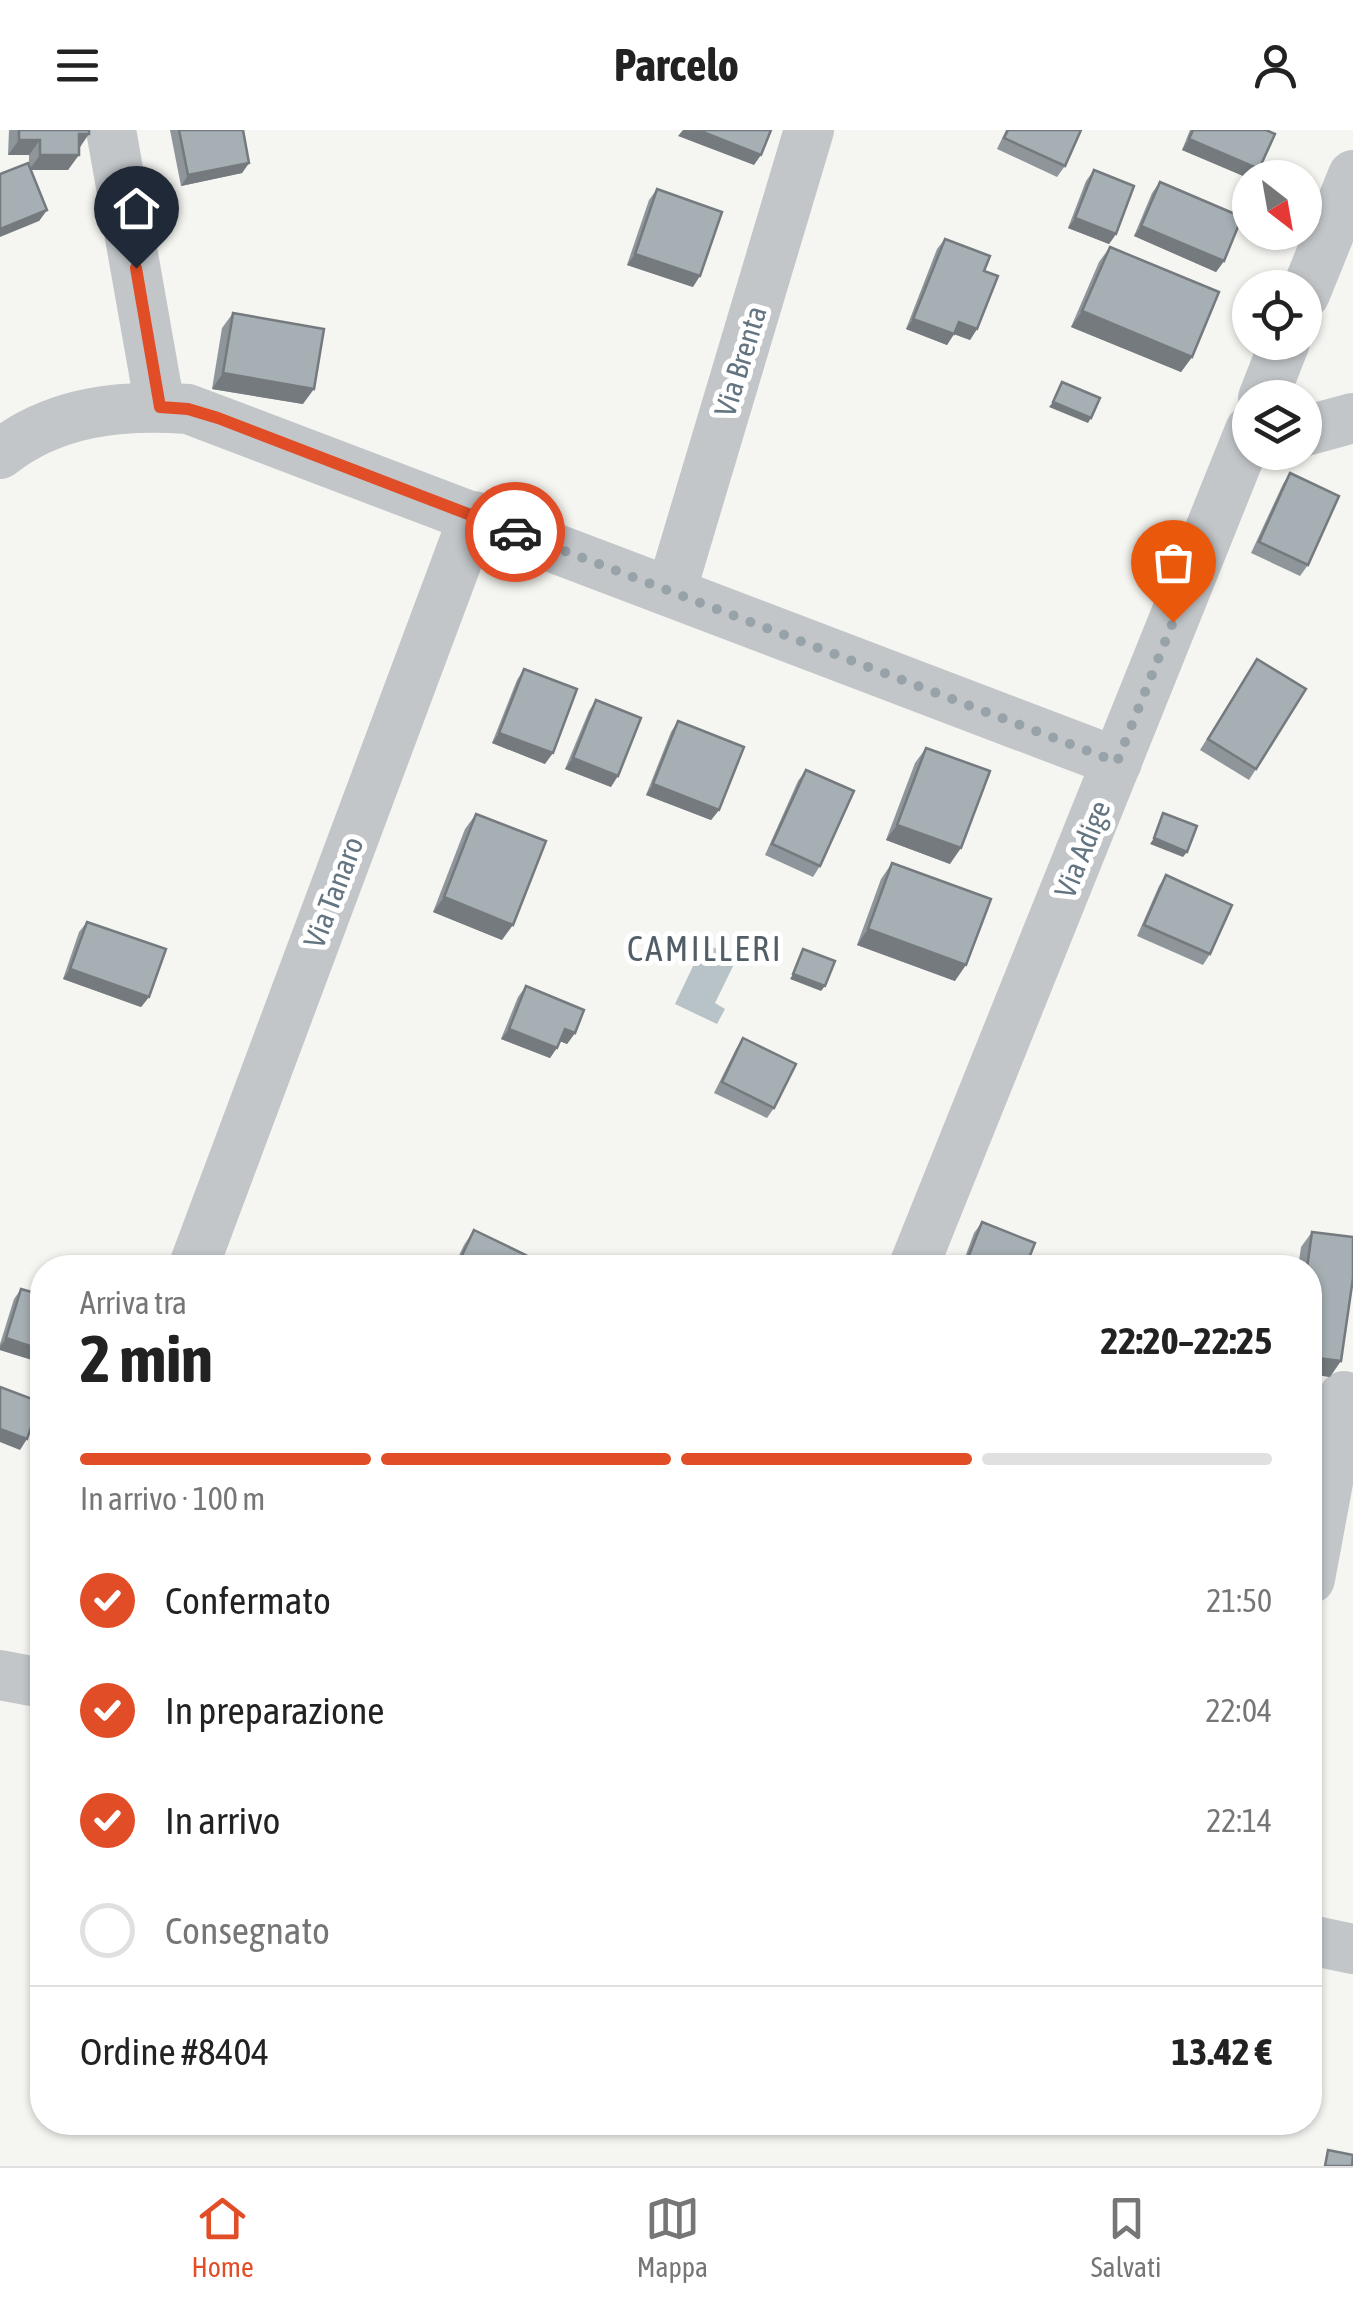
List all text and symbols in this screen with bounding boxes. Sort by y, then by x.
icon: menu [50,38,105,93]
icon: person [1248,38,1303,93]
text: Parcelo [614,39,739,91]
north arrow [1232,160,1322,250]
map controls [1232,160,1322,470]
pin [94,166,179,269]
icon: home [109,181,164,236]
button: locate [1232,270,1322,360]
street label: Via Brenta [707,302,773,420]
button: layers [1232,380,1322,470]
courier [465,482,565,582]
icon: car [488,505,543,560]
pin [1131,520,1216,623]
icon: bag [1146,535,1201,590]
street label: Via Adige [1047,796,1117,902]
street label: Via Tanaro [296,832,370,952]
district label: CAMILLERI [627,928,783,968]
text: Arriva tra [80,1284,187,1321]
text: 22:20–22:25 [1100,1319,1272,1362]
text: 2 min [80,1321,213,1396]
text: In arrivo · 100 m [80,1480,265,1517]
icon: check [80,1573,135,1628]
text: Confermato [165,1579,331,1622]
text: 21:50 [1206,1582,1272,1619]
icon: check [80,1683,135,1738]
text: In preparazione [165,1689,385,1732]
text: 22:04 [1206,1692,1272,1729]
icon: check [80,1793,135,1848]
text: In arrivo [165,1799,280,1842]
text: 22:14 [1206,1802,1272,1839]
text: Consegnato [165,1909,330,1952]
text: Ordine #8404 [80,2030,269,2073]
text: 13.42 € [1171,2030,1272,2073]
tab: Home [191,2191,254,2283]
tab: Mappa [637,2191,708,2283]
tab: Salvati [1091,2191,1162,2283]

